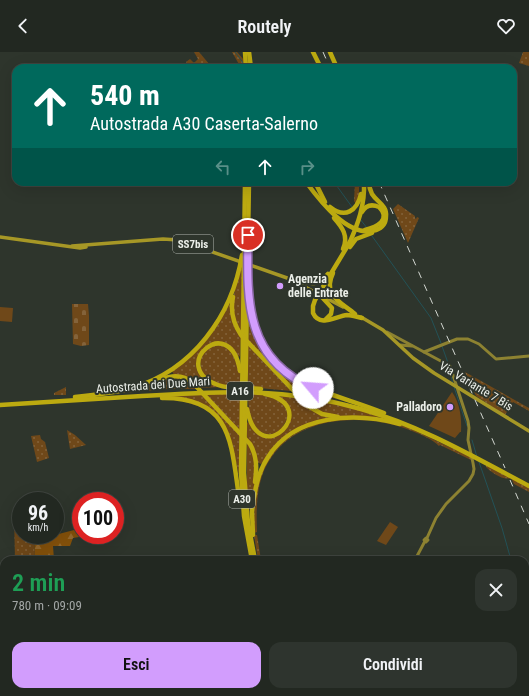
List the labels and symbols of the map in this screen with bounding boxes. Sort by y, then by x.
pin [231,218,265,252]
road number: SS7bis [173,235,213,253]
place label: Agenzia delle Entrate [288,272,349,300]
marker: Agenzia delle Entrate [275,281,285,291]
street label: Via Variante 7 Bis [437,358,515,414]
position arrow [292,367,334,409]
street label: Autostrada dei Due Mari [96,374,210,396]
road number: A16 [227,382,253,400]
place label: Palladoro [396,400,442,414]
marker: Palladoro [445,402,455,412]
road number: A30 [229,490,255,508]
speed limit sign: 100 [72,492,124,544]

